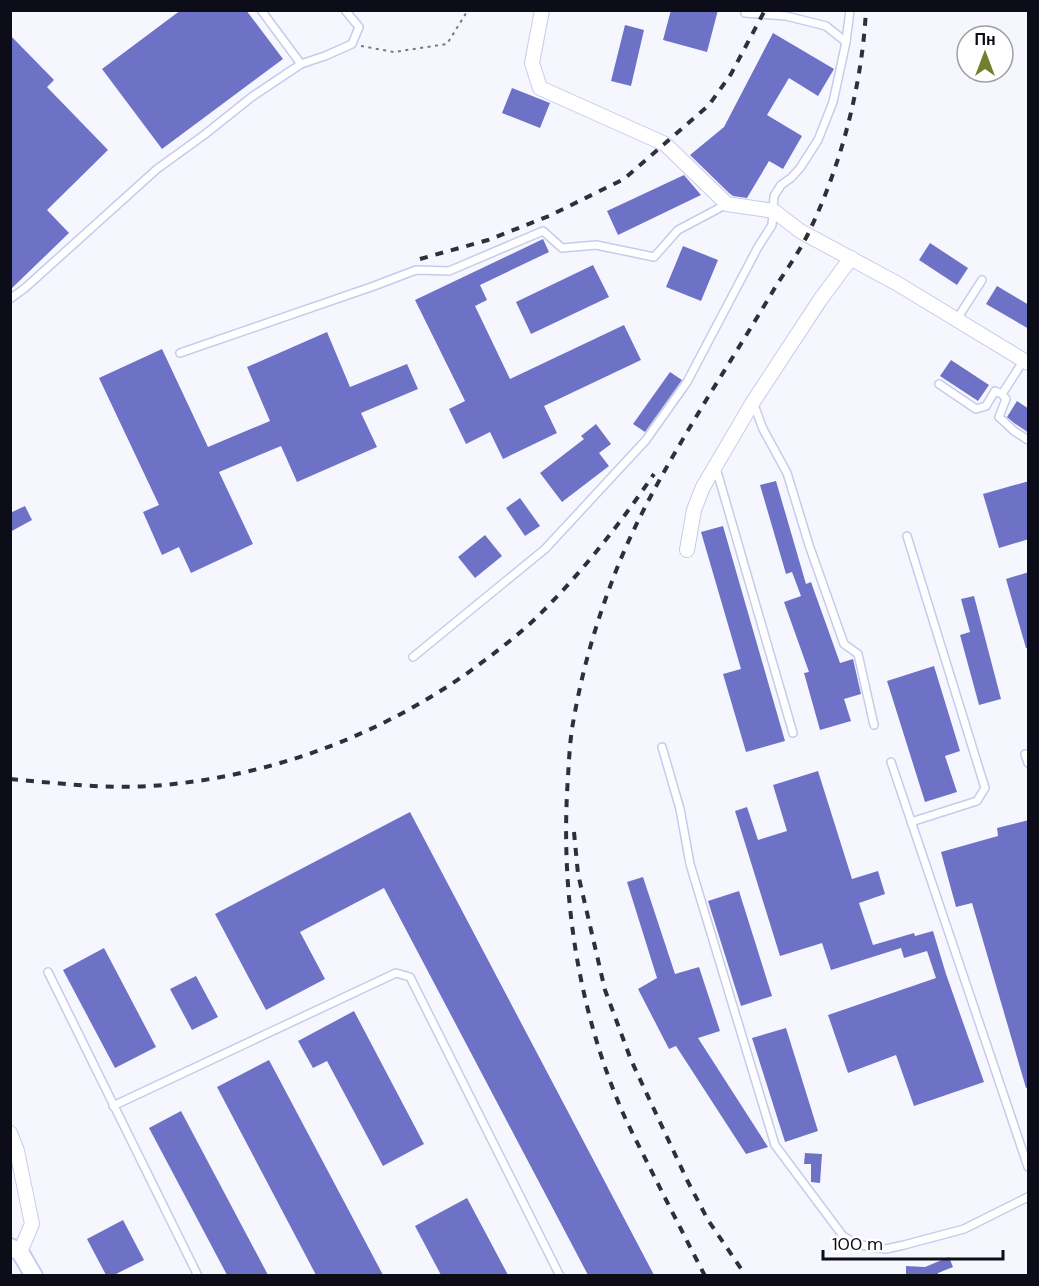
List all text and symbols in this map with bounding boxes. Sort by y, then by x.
north arrow [955,24,1015,84]
text: Пн [974,29,996,50]
scale bar [823,1223,1003,1261]
text: 100 m [832,1232,883,1256]

